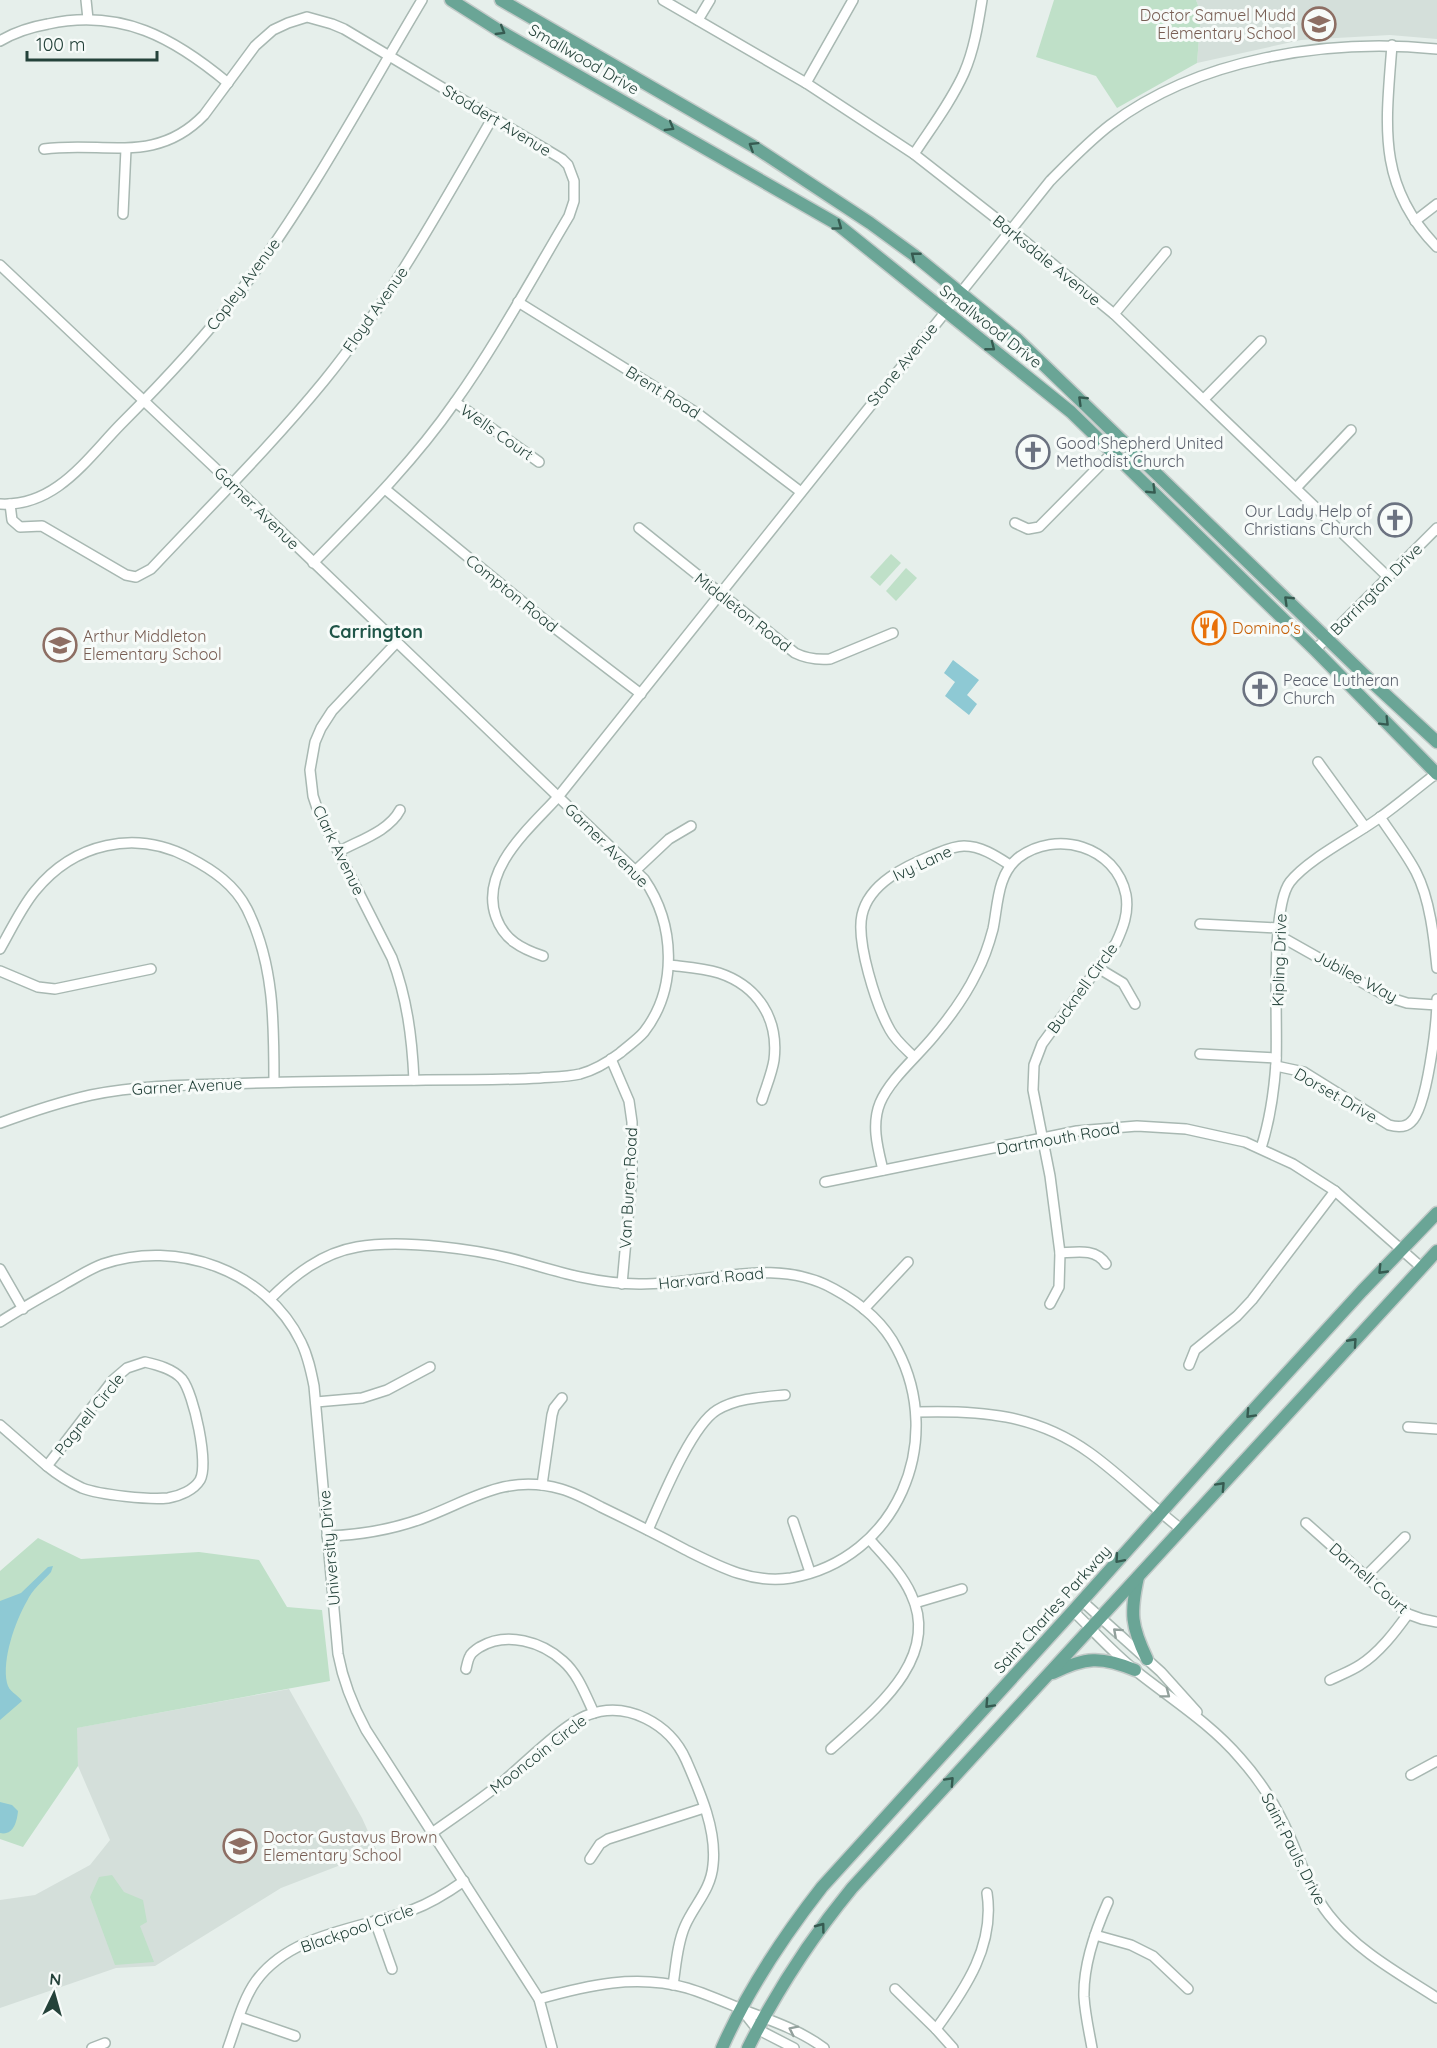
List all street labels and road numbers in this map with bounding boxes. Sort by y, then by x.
street label: Smallwood Drive [525,19,643,99]
street label: Stoddert Avenue [439,80,555,160]
street label: Barksdale Avenue [989,210,1105,310]
street label: Copley Avenue [202,234,284,334]
street label: Floyd Avenue [338,262,412,356]
street label: Smallwood Drive [936,280,1046,372]
street label: Stone Avenue [862,318,942,410]
street label: Brent Road [622,361,704,423]
street label: Wells Court [457,400,537,464]
street label: Garner Avenue [210,462,304,554]
street label: Barrington Drive [1326,539,1426,639]
street label: Compton Road [462,550,562,636]
street label: Middleton Road [691,568,795,656]
street label: Garner Avenue [561,799,653,891]
street label: Clark Avenue [309,802,369,898]
street label: Ivy Lane [889,841,955,885]
street label: Kipling Drive [1267,913,1291,1007]
street label: Bucknell Circle [1042,939,1122,1037]
street label: Jubilee Way [1311,946,1401,1006]
street label: Dorset Drive [1291,1063,1381,1127]
street label: Garner Avenue [131,1073,243,1099]
street label: Dartmouth Road [995,1117,1121,1159]
street label: Van Buren Road [615,1127,641,1249]
street label: Harvard Road [657,1263,765,1293]
street label: Pagnell Circle [50,1369,128,1459]
street label: University Drive [314,1489,344,1607]
street label: Darnell Court [1325,1538,1413,1618]
street label: Saint Charles Parkway [989,1541,1115,1677]
street label: Mooncoin Circle [486,1710,590,1798]
street label: Saint Pauls Drive [1257,1790,1331,1908]
street label: Blackpool Circle [298,1899,416,1957]

